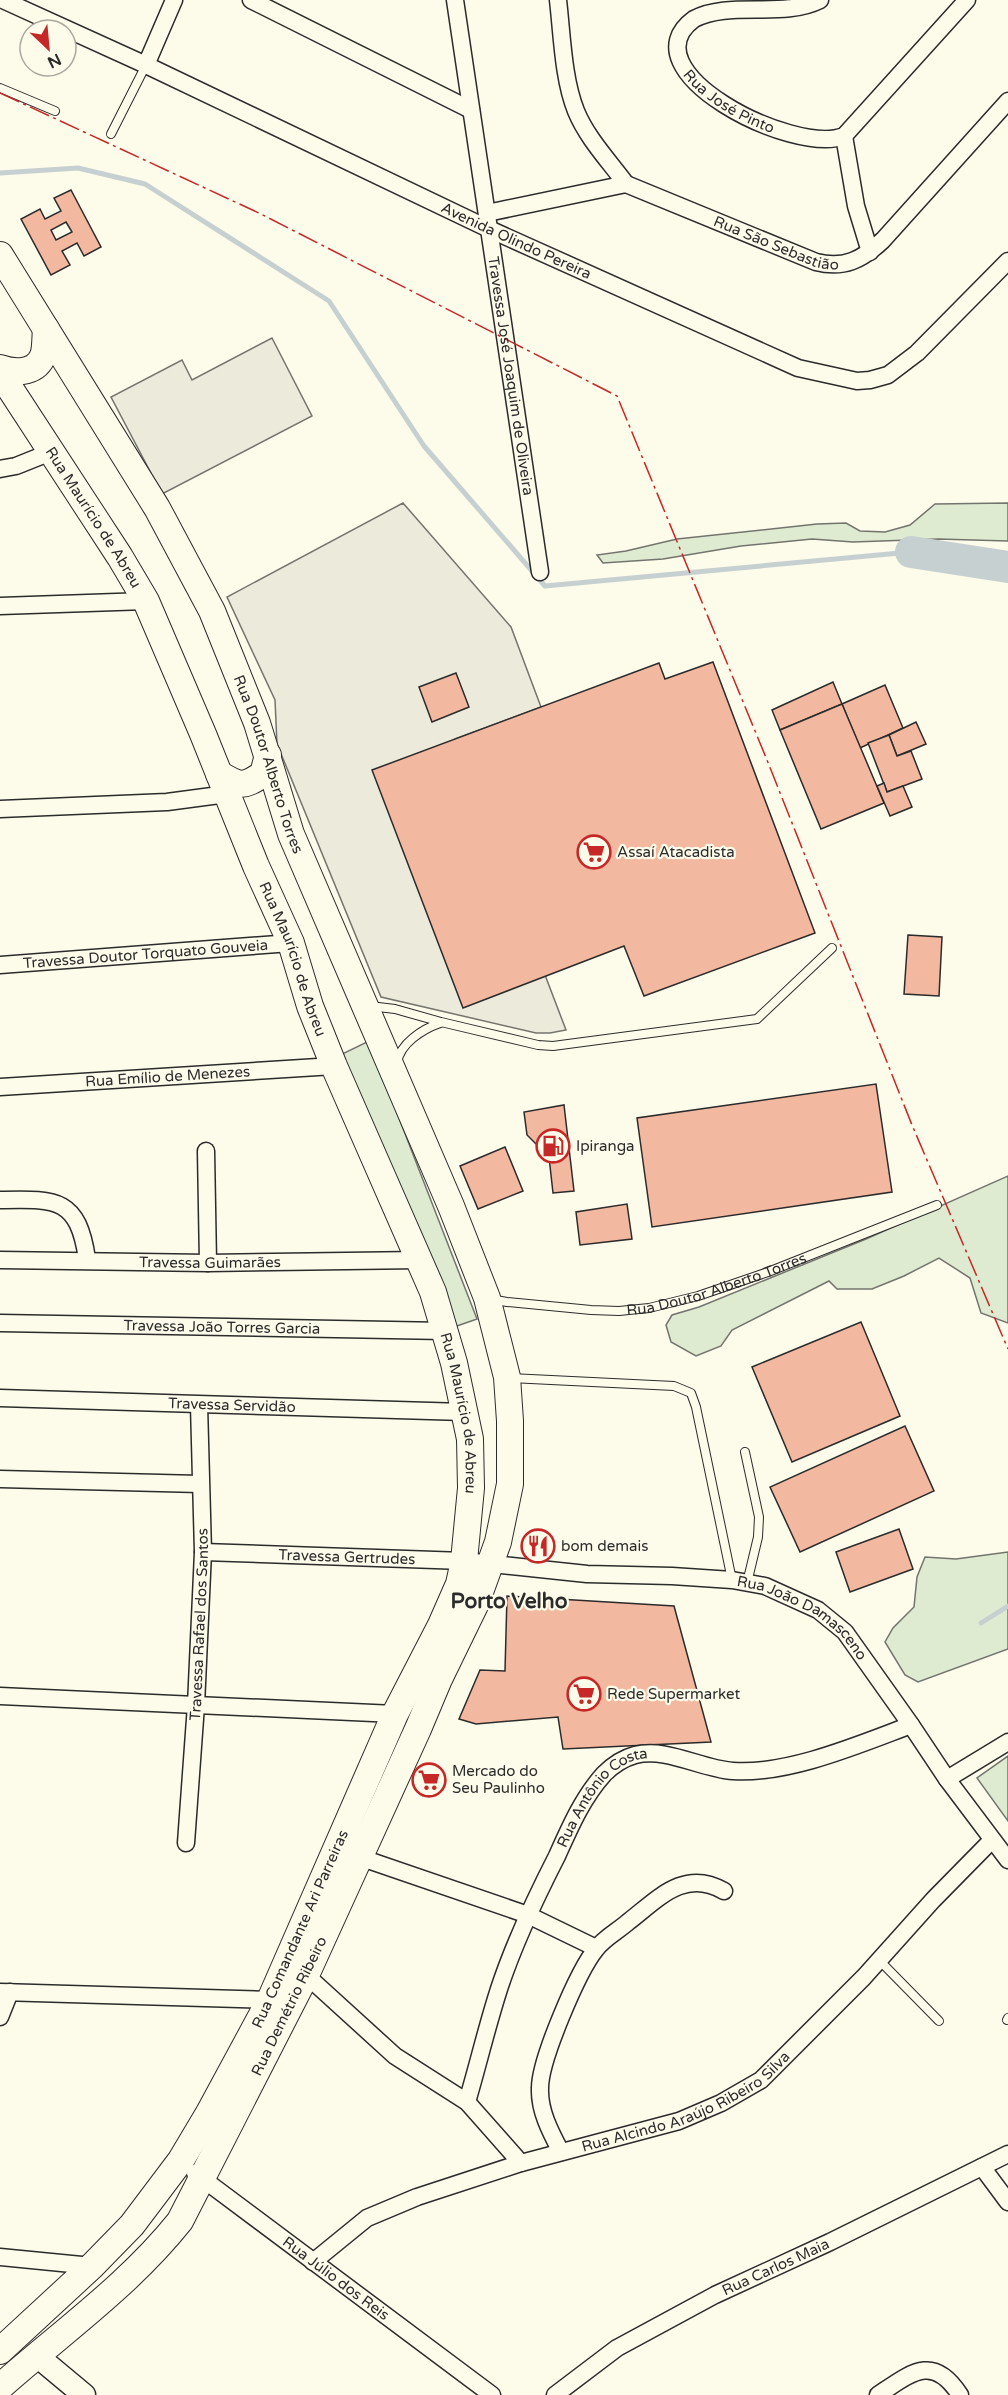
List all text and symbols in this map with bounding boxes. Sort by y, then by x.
north arrow [18,18,78,78]
text: N [44,49,64,72]
street label: Rua José Pinto [680,66,777,137]
street label: Avenida Olindo Pereira [438,198,594,283]
street label: Rua São Sebastião [711,212,839,273]
street label: Travessa José Joaquim de Oliveira [484,255,538,497]
street label: Rua Maurício de Abreu [42,443,145,591]
street label: Rua Doutor Alberto Torres [230,672,307,856]
supermarket icon: Assaí Atacadista [576,834,612,870]
place label: Assaí Atacadista [617,843,735,861]
street label: Rua Maurício de Abreu [255,879,330,1039]
street label: Travessa Doutor Torquato Gouveia [22,936,269,972]
street label: Rua Emílio de Menezes [85,1062,251,1091]
fuel station icon: Ipiranga [535,1128,571,1164]
place label: Ipiranga [576,1137,635,1155]
street label: Rua Doutor Alberto Torres [626,1249,809,1319]
street label: Travessa Guimarães [139,1253,281,1272]
street label: Travessa João Torres Garcia [123,1316,320,1338]
street label: Rua Maurício de Abreu [436,1330,480,1495]
street label: Travessa Servidão [168,1394,296,1416]
street label: Travessa Rafael dos Santos [186,1528,212,1721]
restaurant icon: bom demais [520,1528,556,1564]
place label: bom demais [561,1537,648,1555]
street label: Travessa Gertrudes [278,1546,416,1568]
street label: Rua João Damasceno [736,1572,871,1663]
district label: Porto Velho [451,1589,568,1614]
supermarket icon: Rede Supermarket [566,1676,602,1712]
place label: Rede Supermarket [607,1685,740,1703]
street label: Rua Antônio Costa [553,1744,648,1850]
supermarket icon: Mercado do Seu Paulinho [411,1762,447,1798]
place label: Mercado do Seu Paulinho [452,1762,545,1797]
street label: Rua Comandante Ari Parreiras [248,1827,352,2031]
street label: Rua Demétrio Ribeiro [247,1933,331,2079]
street label: Rua Alcindo Araújo Ribeiro Silva [580,2047,794,2155]
street label: Rua Júlio dos Reis [279,2233,393,2324]
street label: Rua Carlos Maia [719,2235,832,2299]

